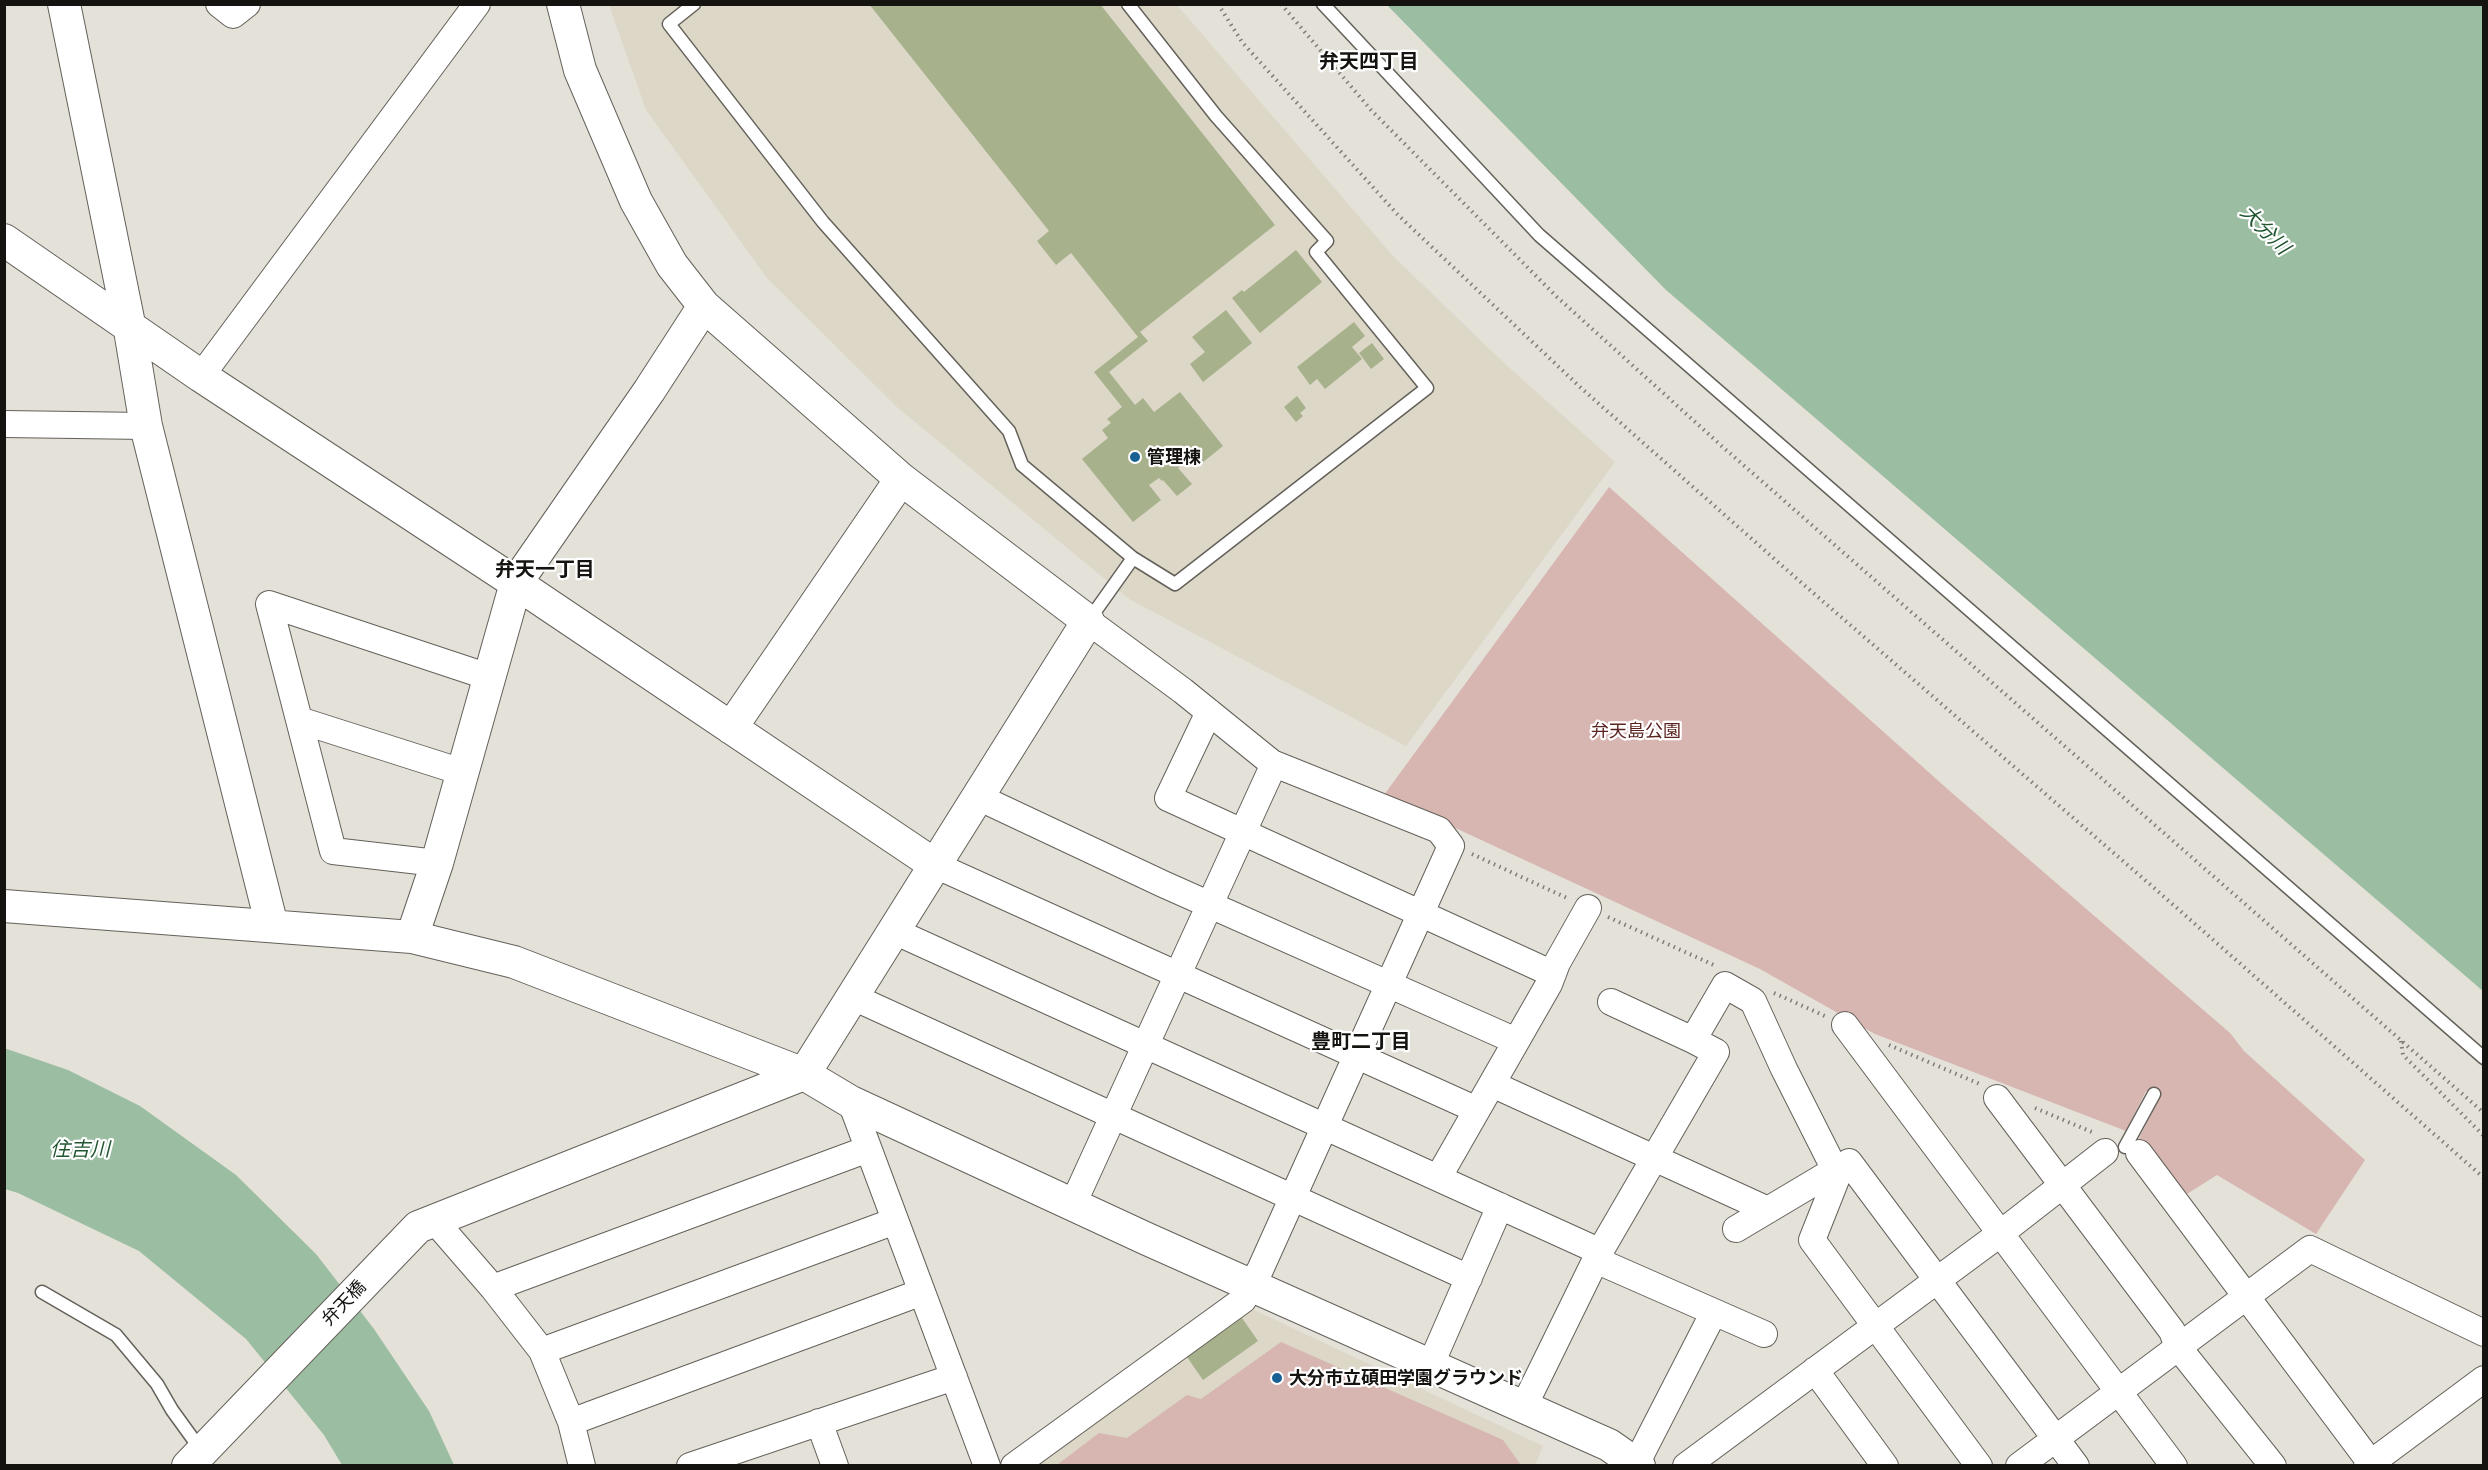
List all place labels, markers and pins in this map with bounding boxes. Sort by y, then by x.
place label: 管理棟 [1147,446,1201,468]
marker: 管理棟 [1128,450,1142,464]
place label: 大分市立碩田学園グラウンド [1289,1367,1523,1389]
marker: 大分市立碩田学園グラウンド [1270,1371,1284,1385]

